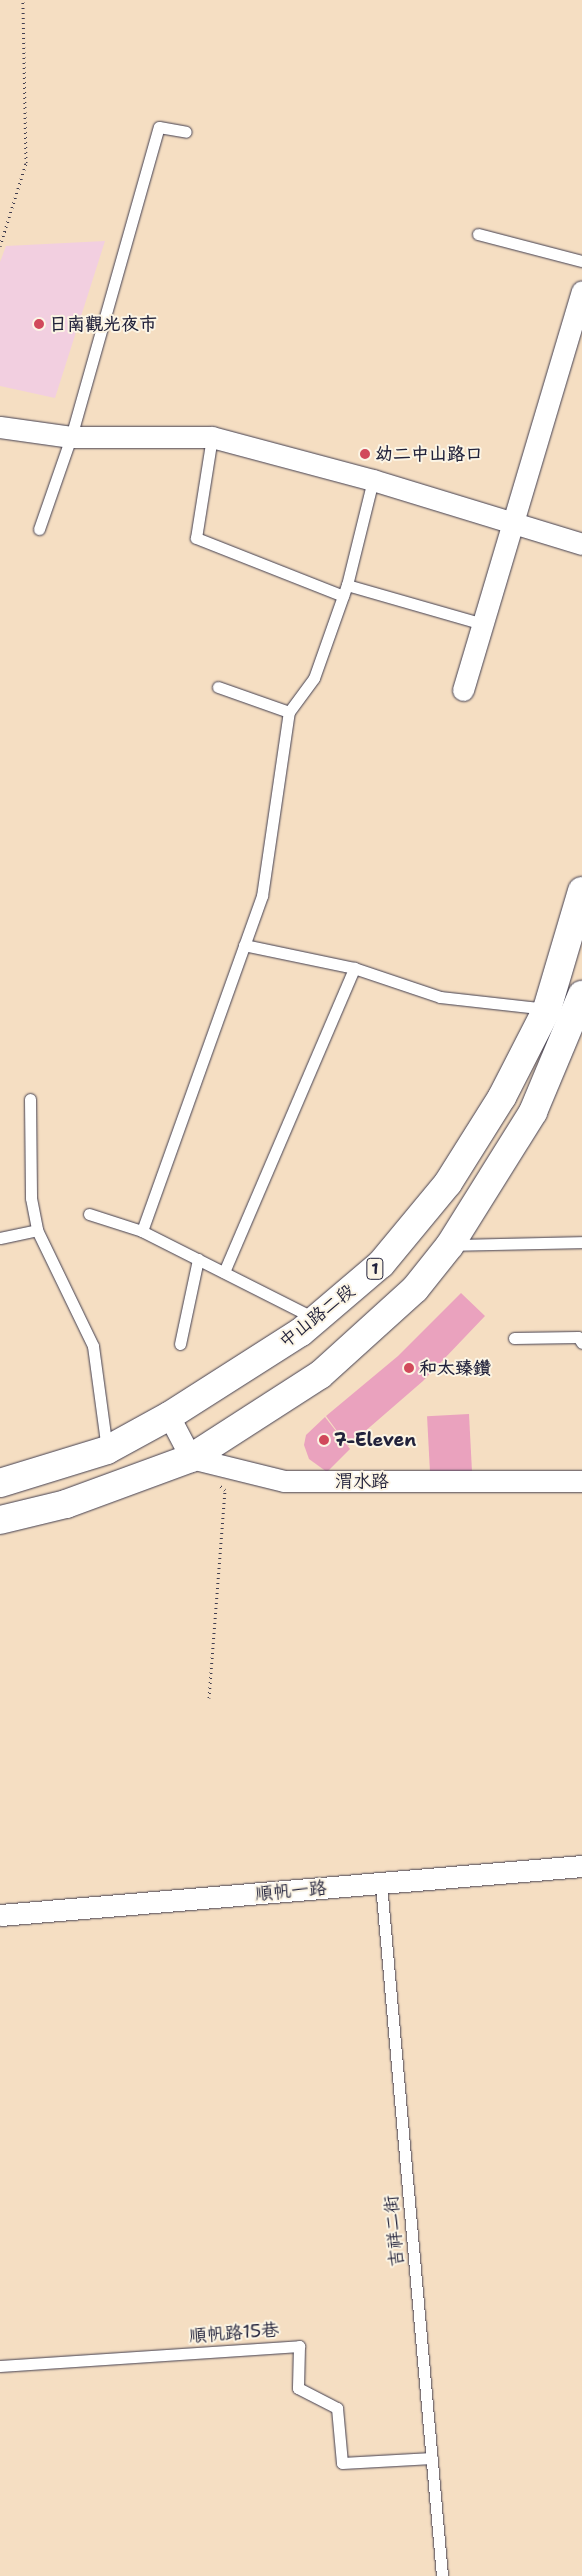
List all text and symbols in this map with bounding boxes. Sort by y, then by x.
place label: 日南觀光夜市 [49,313,157,335]
marker: 日南觀光夜市 [33,318,45,330]
place label: 幼二中山路口 [375,443,483,465]
marker: 幼二中山路口 [359,448,371,460]
road number: 1 [366,1256,384,1282]
street label: 中山路二段 [275,1280,359,1352]
place label: 和太臻鑽 [419,1357,491,1379]
marker: 和太臻鑽 [403,1362,415,1374]
place label: 7-Eleven [334,1429,416,1451]
marker: 7-Eleven [318,1434,330,1446]
street label: 渭水路 [335,1470,389,1492]
street label: 順帆一路 [254,1877,328,1905]
street label: 吉祥二街 [380,2194,408,2268]
street label: 順帆路15巷 [188,2319,280,2347]

